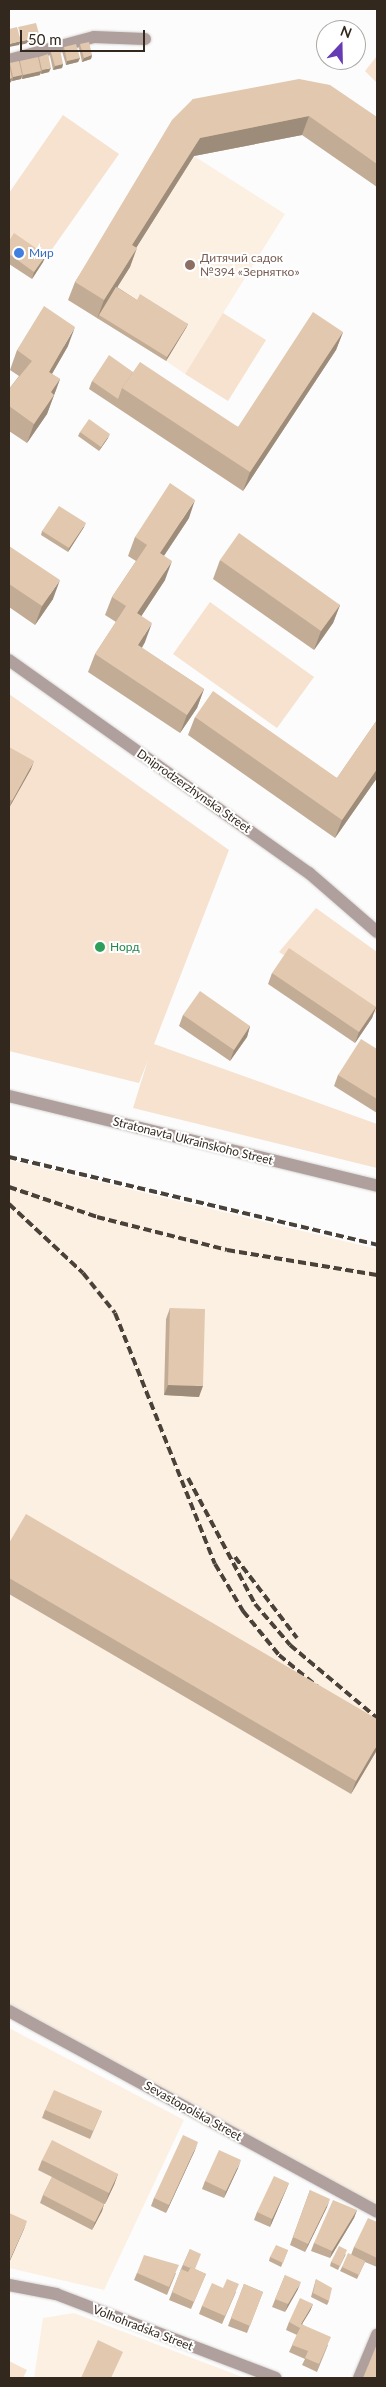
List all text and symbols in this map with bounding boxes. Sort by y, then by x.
scale bar [22,20,148,52]
north arrow [316,20,366,70]
text: N [338,22,354,41]
text: 50 m [28,30,62,48]
place label: Мир [29,246,54,260]
marker: Мир [13,247,25,259]
place label: Дитячий садок №394 «Зернятко» [200,251,300,279]
marker: Дитячий садок №394 «Зернятко» [184,259,196,271]
street label: Dniprodzerzhynska Street [134,746,254,836]
place label: Норд [110,940,140,954]
marker: Норд [94,941,106,953]
street label: Stratonavta Ukrainskoho Street [112,1114,274,1168]
street label: Sevastopolska Street [142,2078,244,2144]
street label: Volhohradska Street [91,2302,195,2354]

